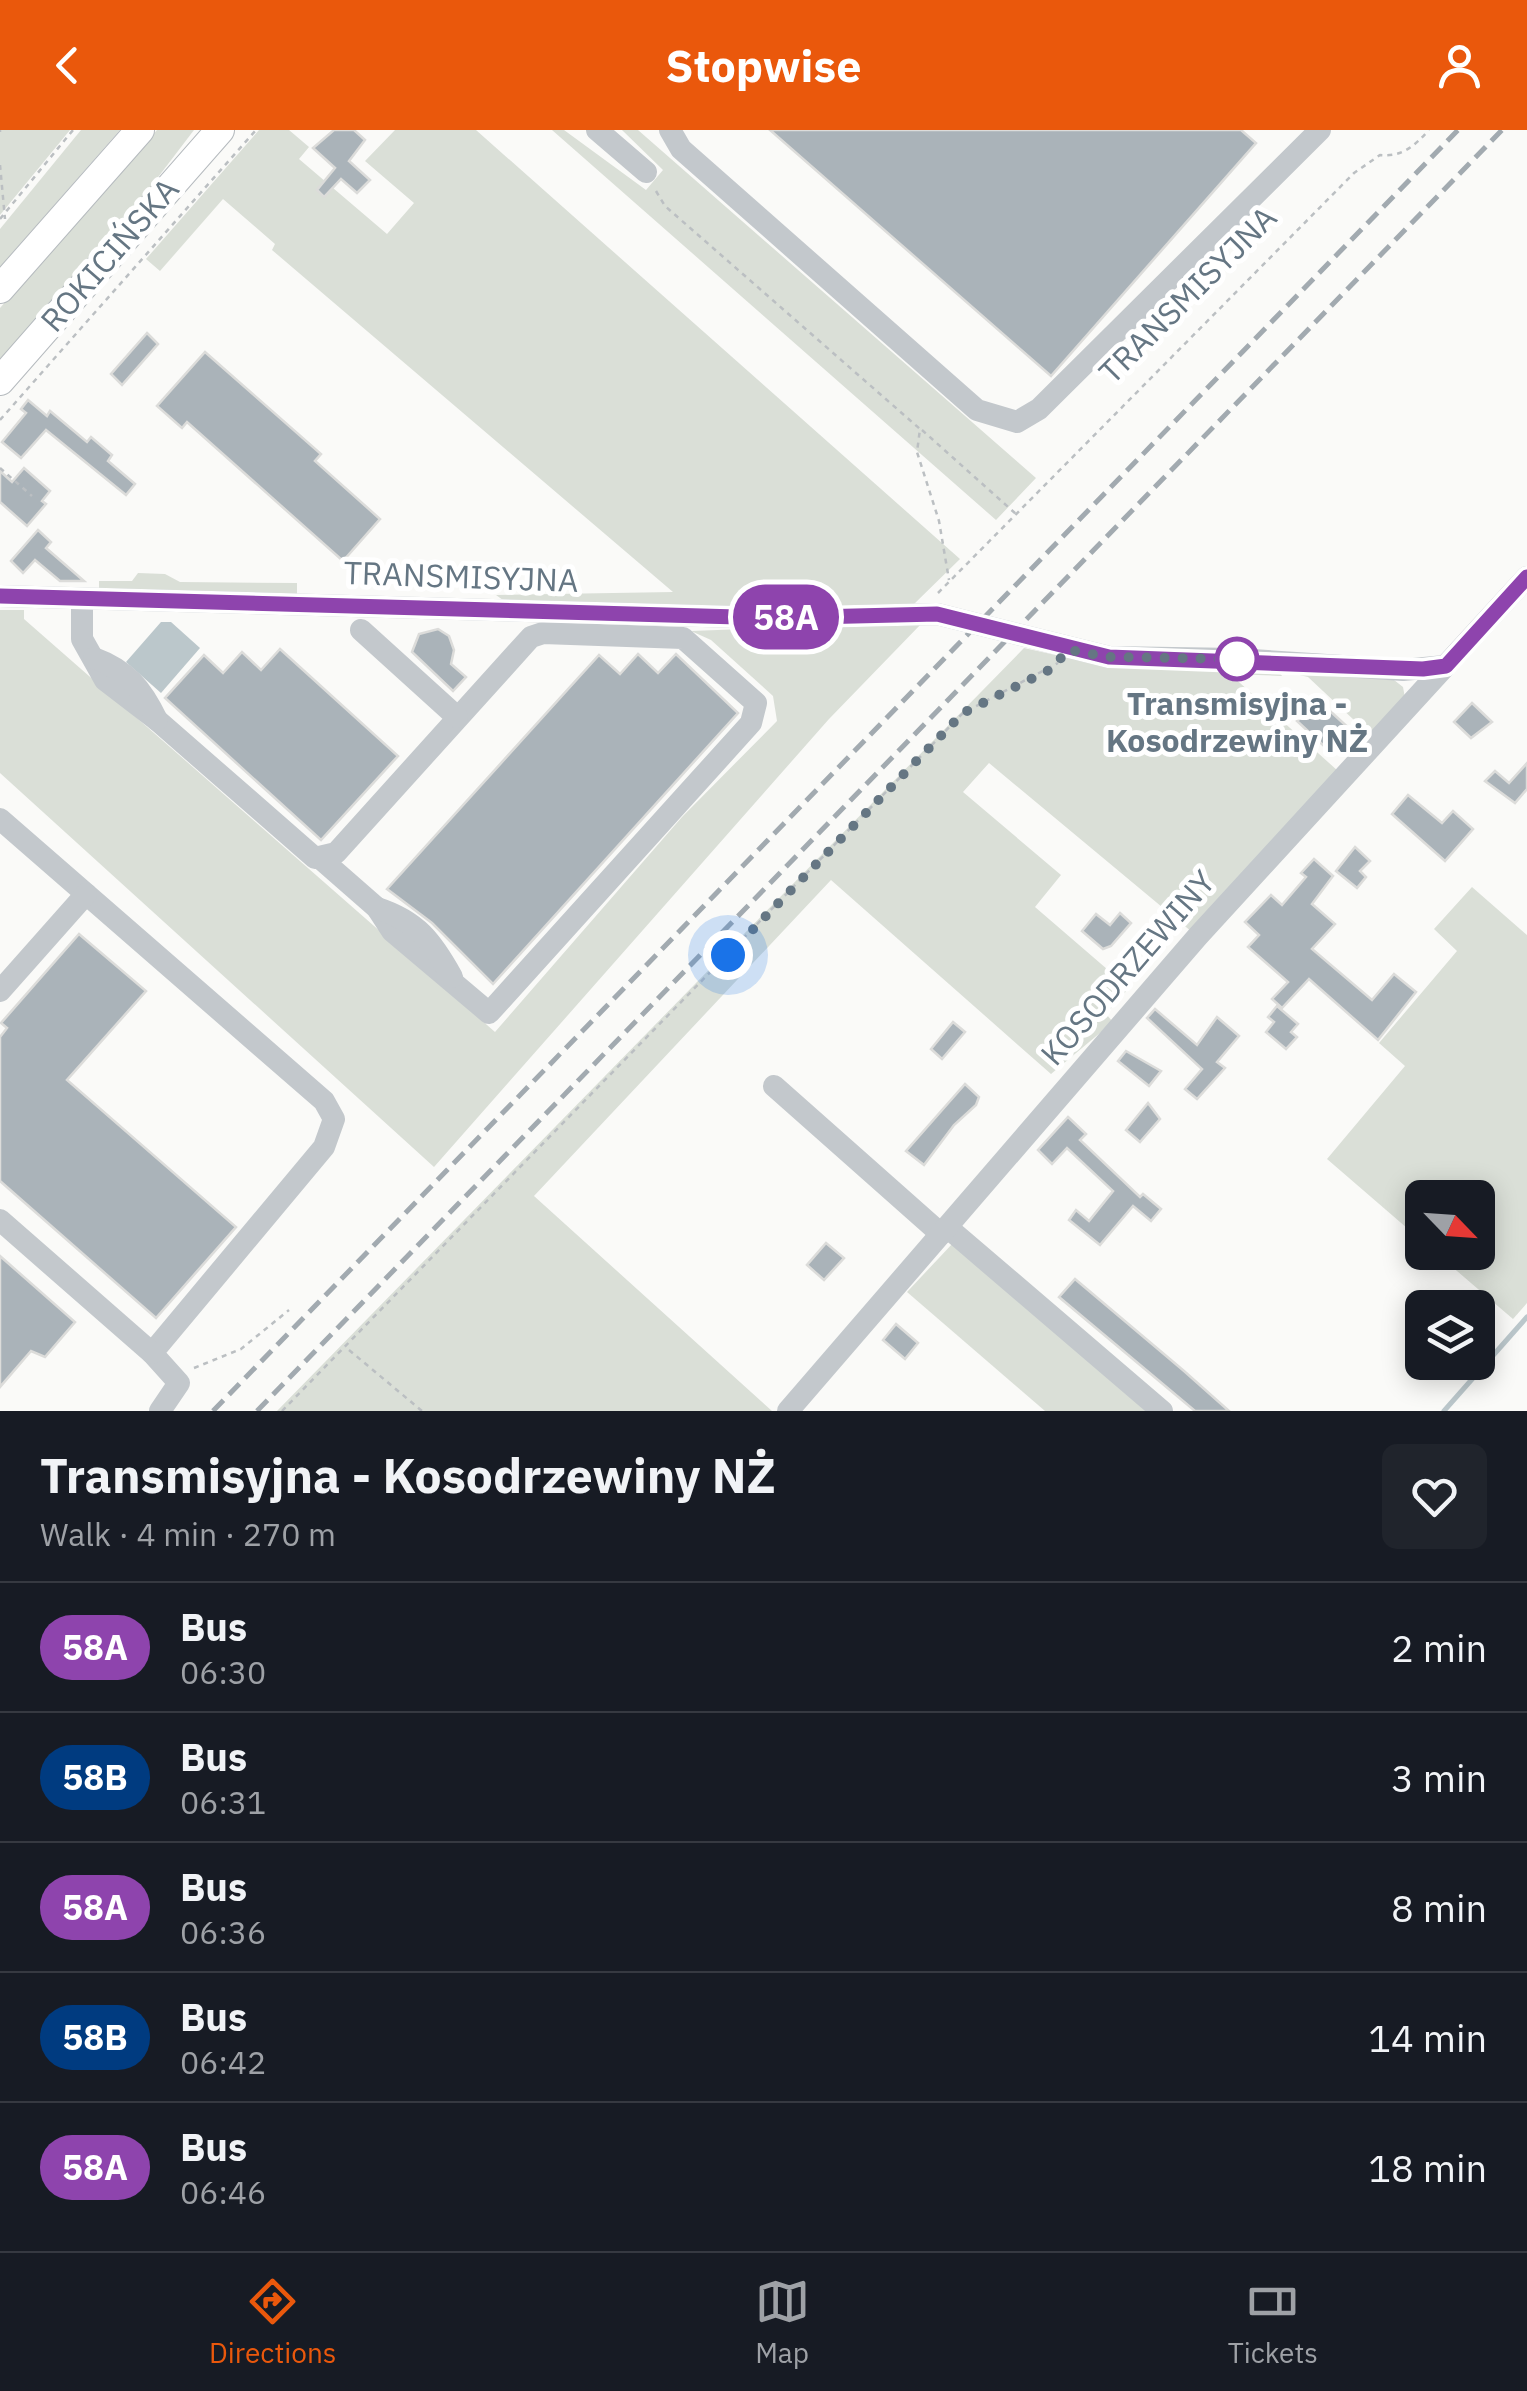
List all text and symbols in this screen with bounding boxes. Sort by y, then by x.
text: Stopwise [666,36,861,94]
icon: back [40,38,95,93]
icon: person [1432,38,1487,93]
street label: ROKICIŃSKA [31,169,188,340]
street label: TRANSMISYJNA [1089,196,1285,392]
street label: TRANSMISYJNA [343,551,579,601]
line badge: 58A [728,584,844,650]
text: 58A [753,594,819,640]
marker: Transmisyjna - Kosodrzewiny NŻ [1216,638,1258,680]
place label: Transmisyjna - Kosodrzewiny NŻ [1106,682,1368,761]
street label: KOSODRZEWINY [1031,861,1224,1074]
your location [703,930,753,980]
north arrow [1405,1180,1495,1270]
map controls [1405,1180,1495,1380]
button: layers [1405,1290,1495,1380]
text: Transmisyjna - Kosodrzewiny NŻ [40,1444,776,1506]
button: heart [1382,1444,1487,1549]
text: Walk · 4 min · 270 m [40,1513,336,1555]
text: Bus [180,1602,247,1651]
text: 2 min [1391,1623,1487,1672]
text: 58A [62,1624,128,1670]
text: 06:30 [180,1651,266,1693]
text: Bus [180,1732,247,1781]
text: 3 min [1391,1753,1487,1802]
text: 58B [62,1754,128,1800]
text: 06:31 [180,1781,266,1823]
text: Bus [180,1862,247,1911]
text: 8 min [1391,1883,1487,1932]
text: 58A [62,1884,128,1930]
text: 06:36 [180,1911,266,1953]
text: Bus [180,1992,247,2041]
text: 14 min [1368,2013,1487,2062]
text: 58B [62,2014,128,2060]
text: 06:42 [180,2041,266,2083]
text: Bus [180,2122,247,2171]
text: 18 min [1368,2143,1487,2192]
text: 58A [62,2144,128,2190]
text: 06:46 [180,2171,266,2213]
tab: Directions [209,2274,336,2371]
tab: Map [755,2274,810,2371]
tab: Tickets [1228,2274,1318,2371]

